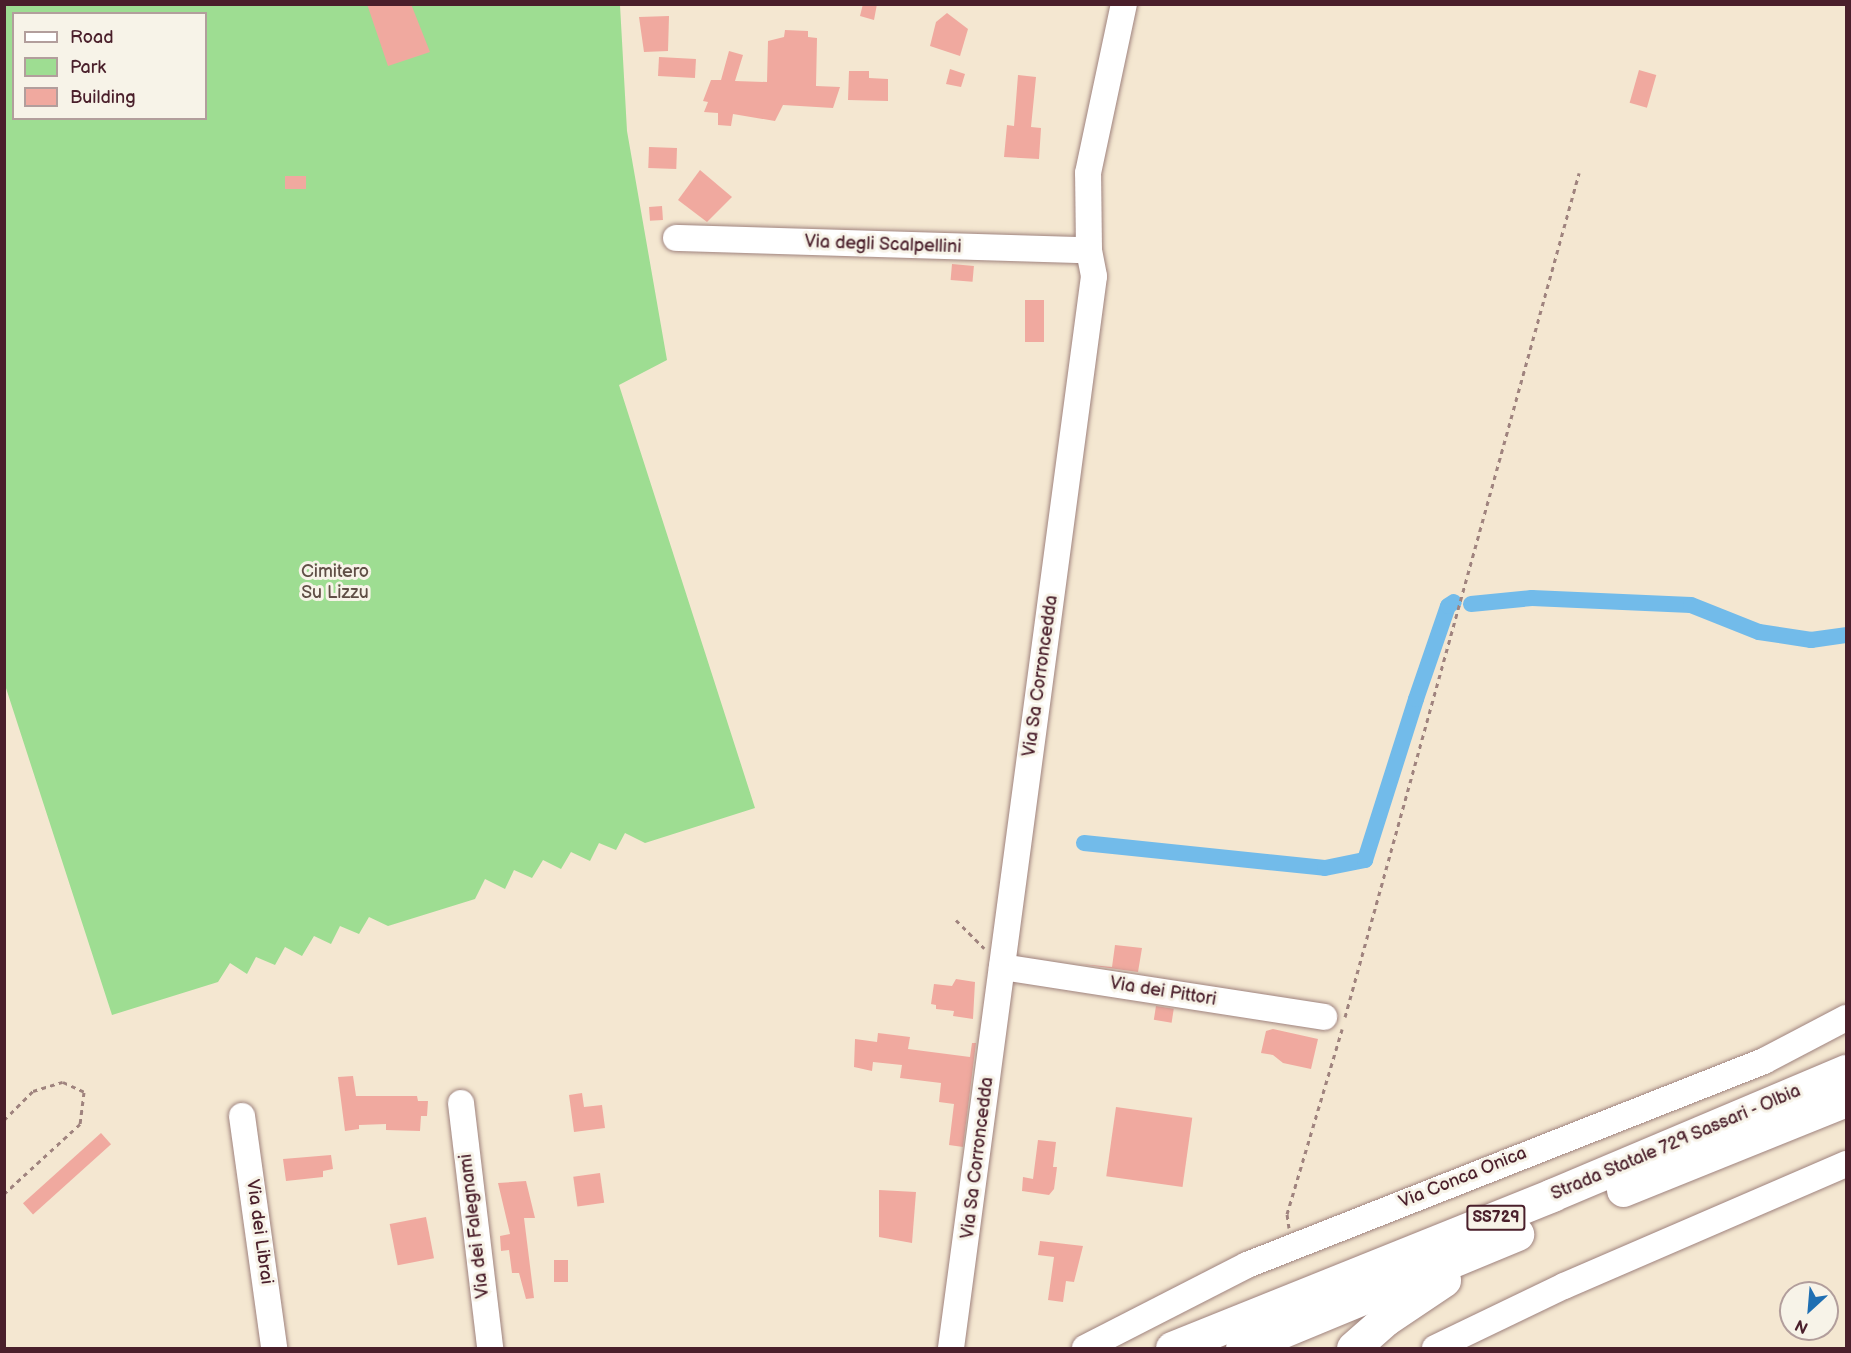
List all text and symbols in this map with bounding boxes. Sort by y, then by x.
legend [12,12,207,120]
text: Road [70,27,114,48]
text: Park [70,57,106,78]
text: Building [70,87,136,108]
street label: Via degli Scalpellini [804,231,962,259]
park label: Cimitero Su Lizzu [301,562,369,604]
street label: Via Sa Corroncedda [1019,594,1063,758]
street label: Via dei Pittori [1108,973,1218,1011]
street label: Via Sa Corroncedda [957,1076,999,1240]
street label: Strada Statale 729 Sassari - Olbia [1547,1080,1805,1206]
street label: Via Conca Onica [1396,1143,1530,1213]
street label: Via dei Falegnami [455,1153,495,1299]
street label: Via dei Librai [241,1178,277,1286]
road number: SS729 [1466,1205,1526,1231]
north arrow [1779,1281,1839,1341]
text: N [1792,1315,1811,1337]

